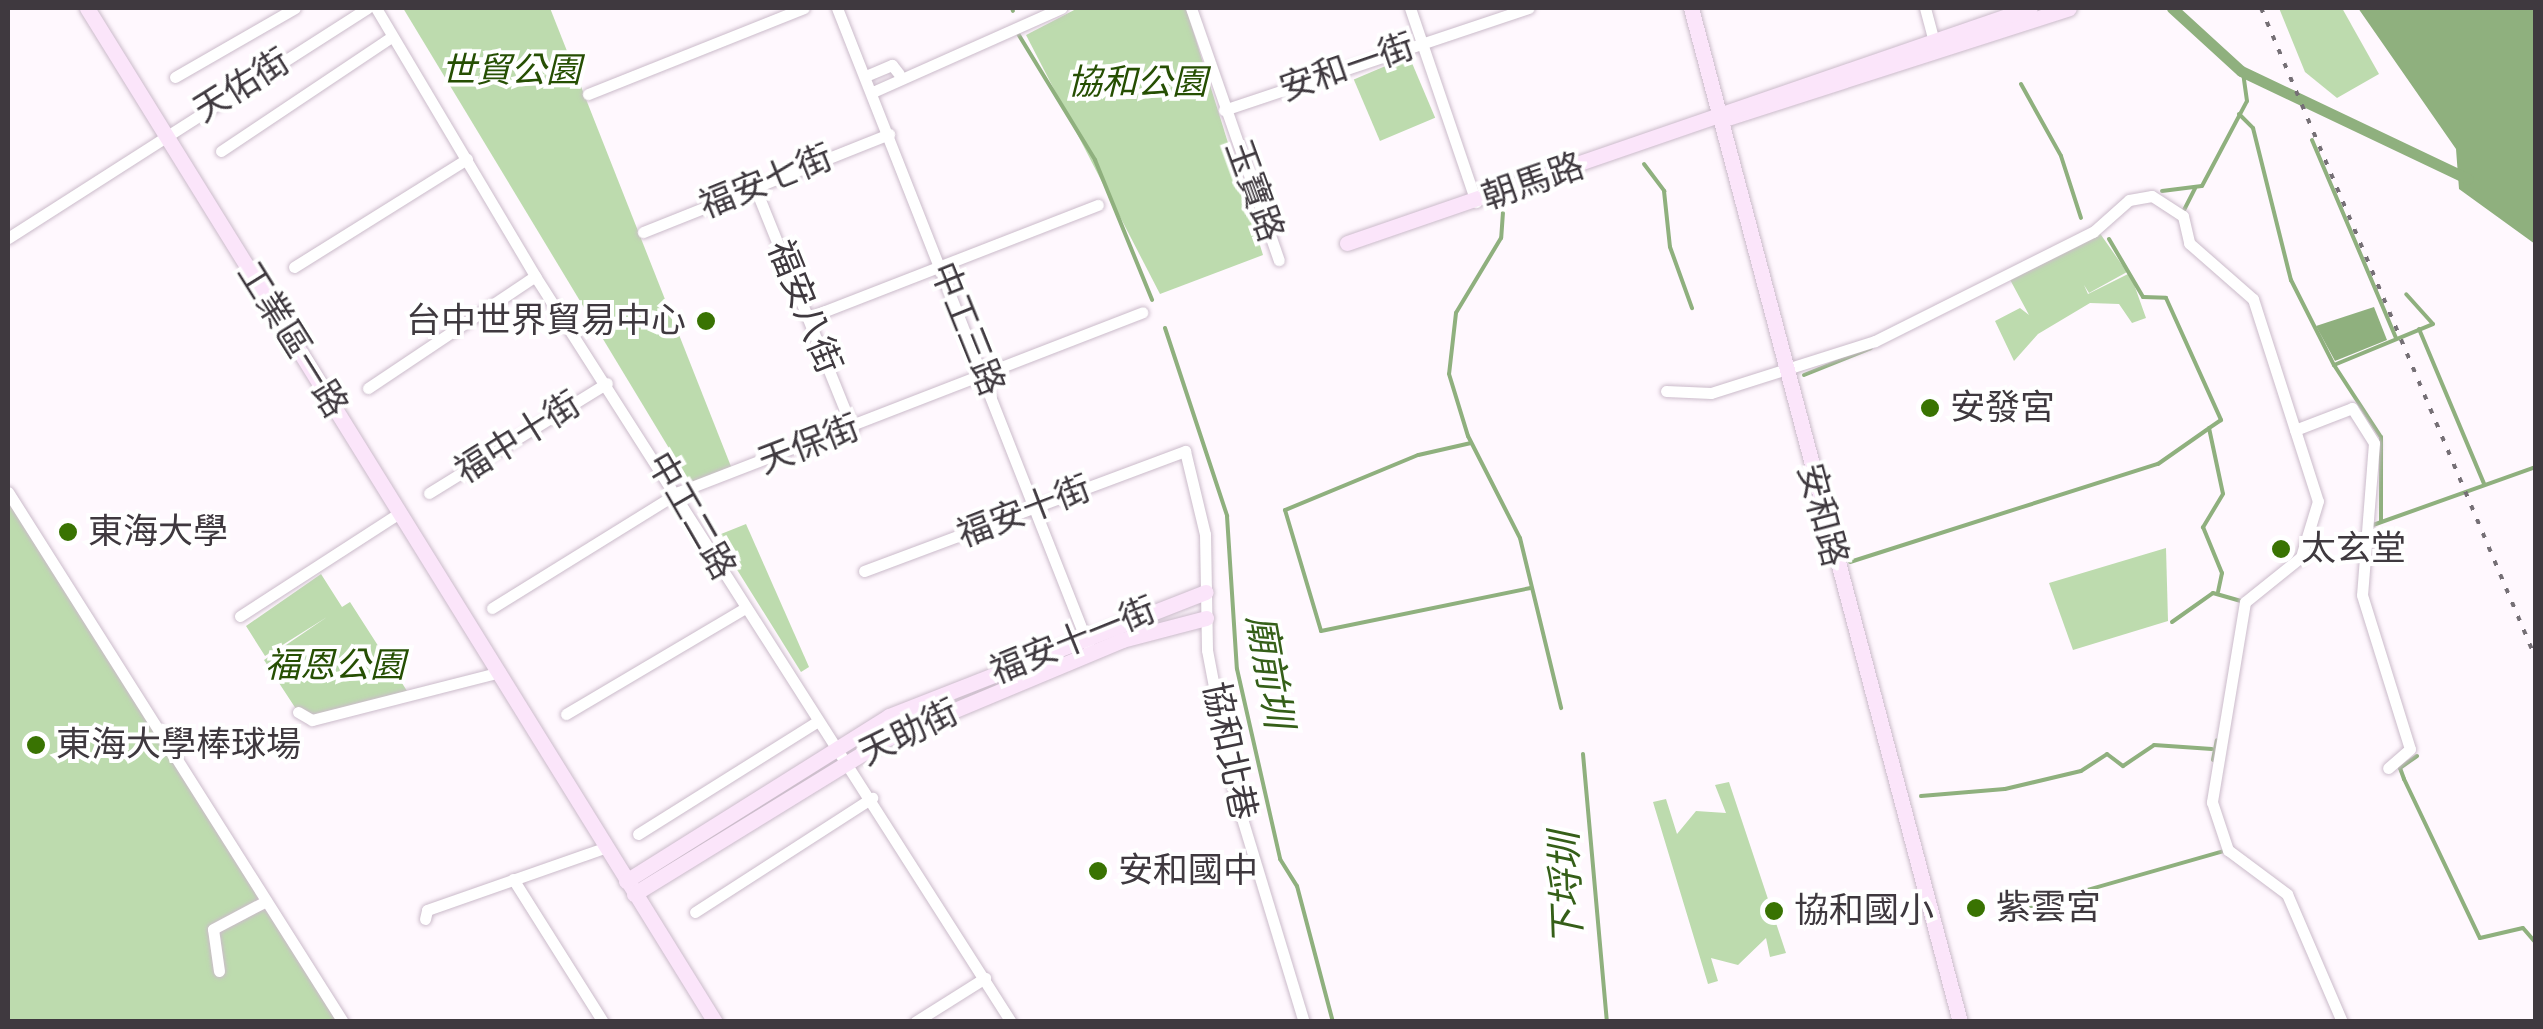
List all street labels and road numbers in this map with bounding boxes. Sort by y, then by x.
street label: 安和一街 [1274,25,1420,111]
street label: 天佑街 [186,40,298,132]
street label: 玉寶路 [1216,134,1292,248]
street label: 福安七街 [693,136,839,228]
street label: 朝馬路 [1477,145,1589,219]
street label: 福安八街 [758,234,850,380]
street label: 工業區一路 [228,255,356,425]
street label: 中工三路 [921,256,1013,402]
street label: 福中十街 [448,383,588,493]
street label: 天保街 [752,407,866,483]
street label: 中工二路 [638,445,744,587]
street label: 安和路 [1788,459,1856,571]
street label: 福安十街 [951,467,1097,557]
street label: 福安十一街 [984,589,1162,693]
street label: 協和北巷 [1194,678,1264,824]
street label: 天助街 [853,691,965,775]

